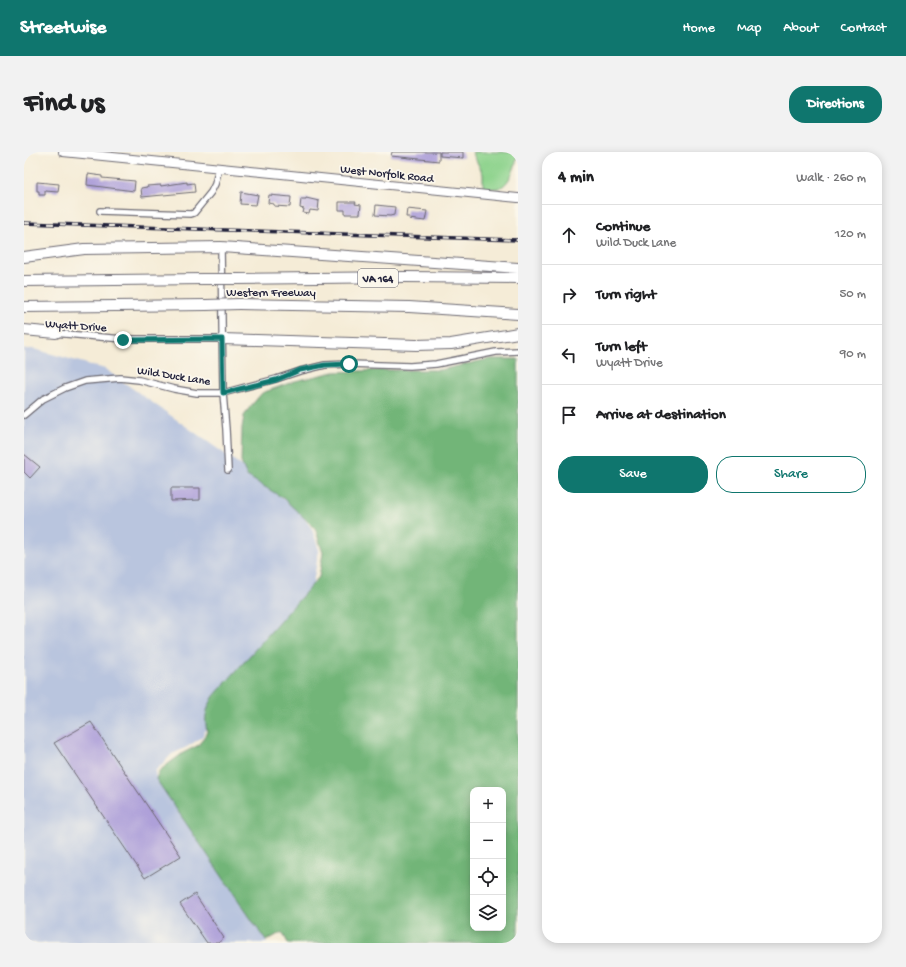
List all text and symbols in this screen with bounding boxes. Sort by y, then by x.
text: Streetwise [20,17,106,40]
text: Home [683,20,715,37]
text: Map [737,20,761,37]
text: About [783,20,819,37]
text: Contact [841,20,886,37]
button: Directions [789,86,882,123]
text: Find us [24,88,104,121]
street label: West Norfolk Road [339,163,435,187]
text: 4 min [558,168,594,188]
text: Walk · 260 m [796,171,866,186]
text: Continue [596,218,650,236]
icon: ahead [558,224,580,246]
text: 120 m [835,227,866,242]
text: Wild Duck Lane [596,236,676,251]
road number: VA 164 [358,269,398,287]
icon: right [558,284,580,306]
text: Turn right [596,286,656,304]
street label: Western Freeway [226,287,316,301]
text: 50 m [839,287,866,302]
street label: Wyatt Drive [45,318,108,336]
route end [114,331,132,349]
text: Turn left [596,338,647,356]
icon: left [558,344,580,366]
text: 90 m [840,347,866,362]
route start [340,355,358,373]
text: Wyatt Drive [596,356,663,371]
street label: Wild Duck Lane [136,364,212,390]
icon: arrive [558,404,580,426]
text: Arrive at destination [596,406,726,424]
button: Save [558,456,708,493]
button: Share [716,456,866,493]
map controls [470,787,506,931]
button: + [470,787,506,823]
button: − [470,823,506,859]
button: locate [470,859,506,895]
button: layers [470,895,506,931]

